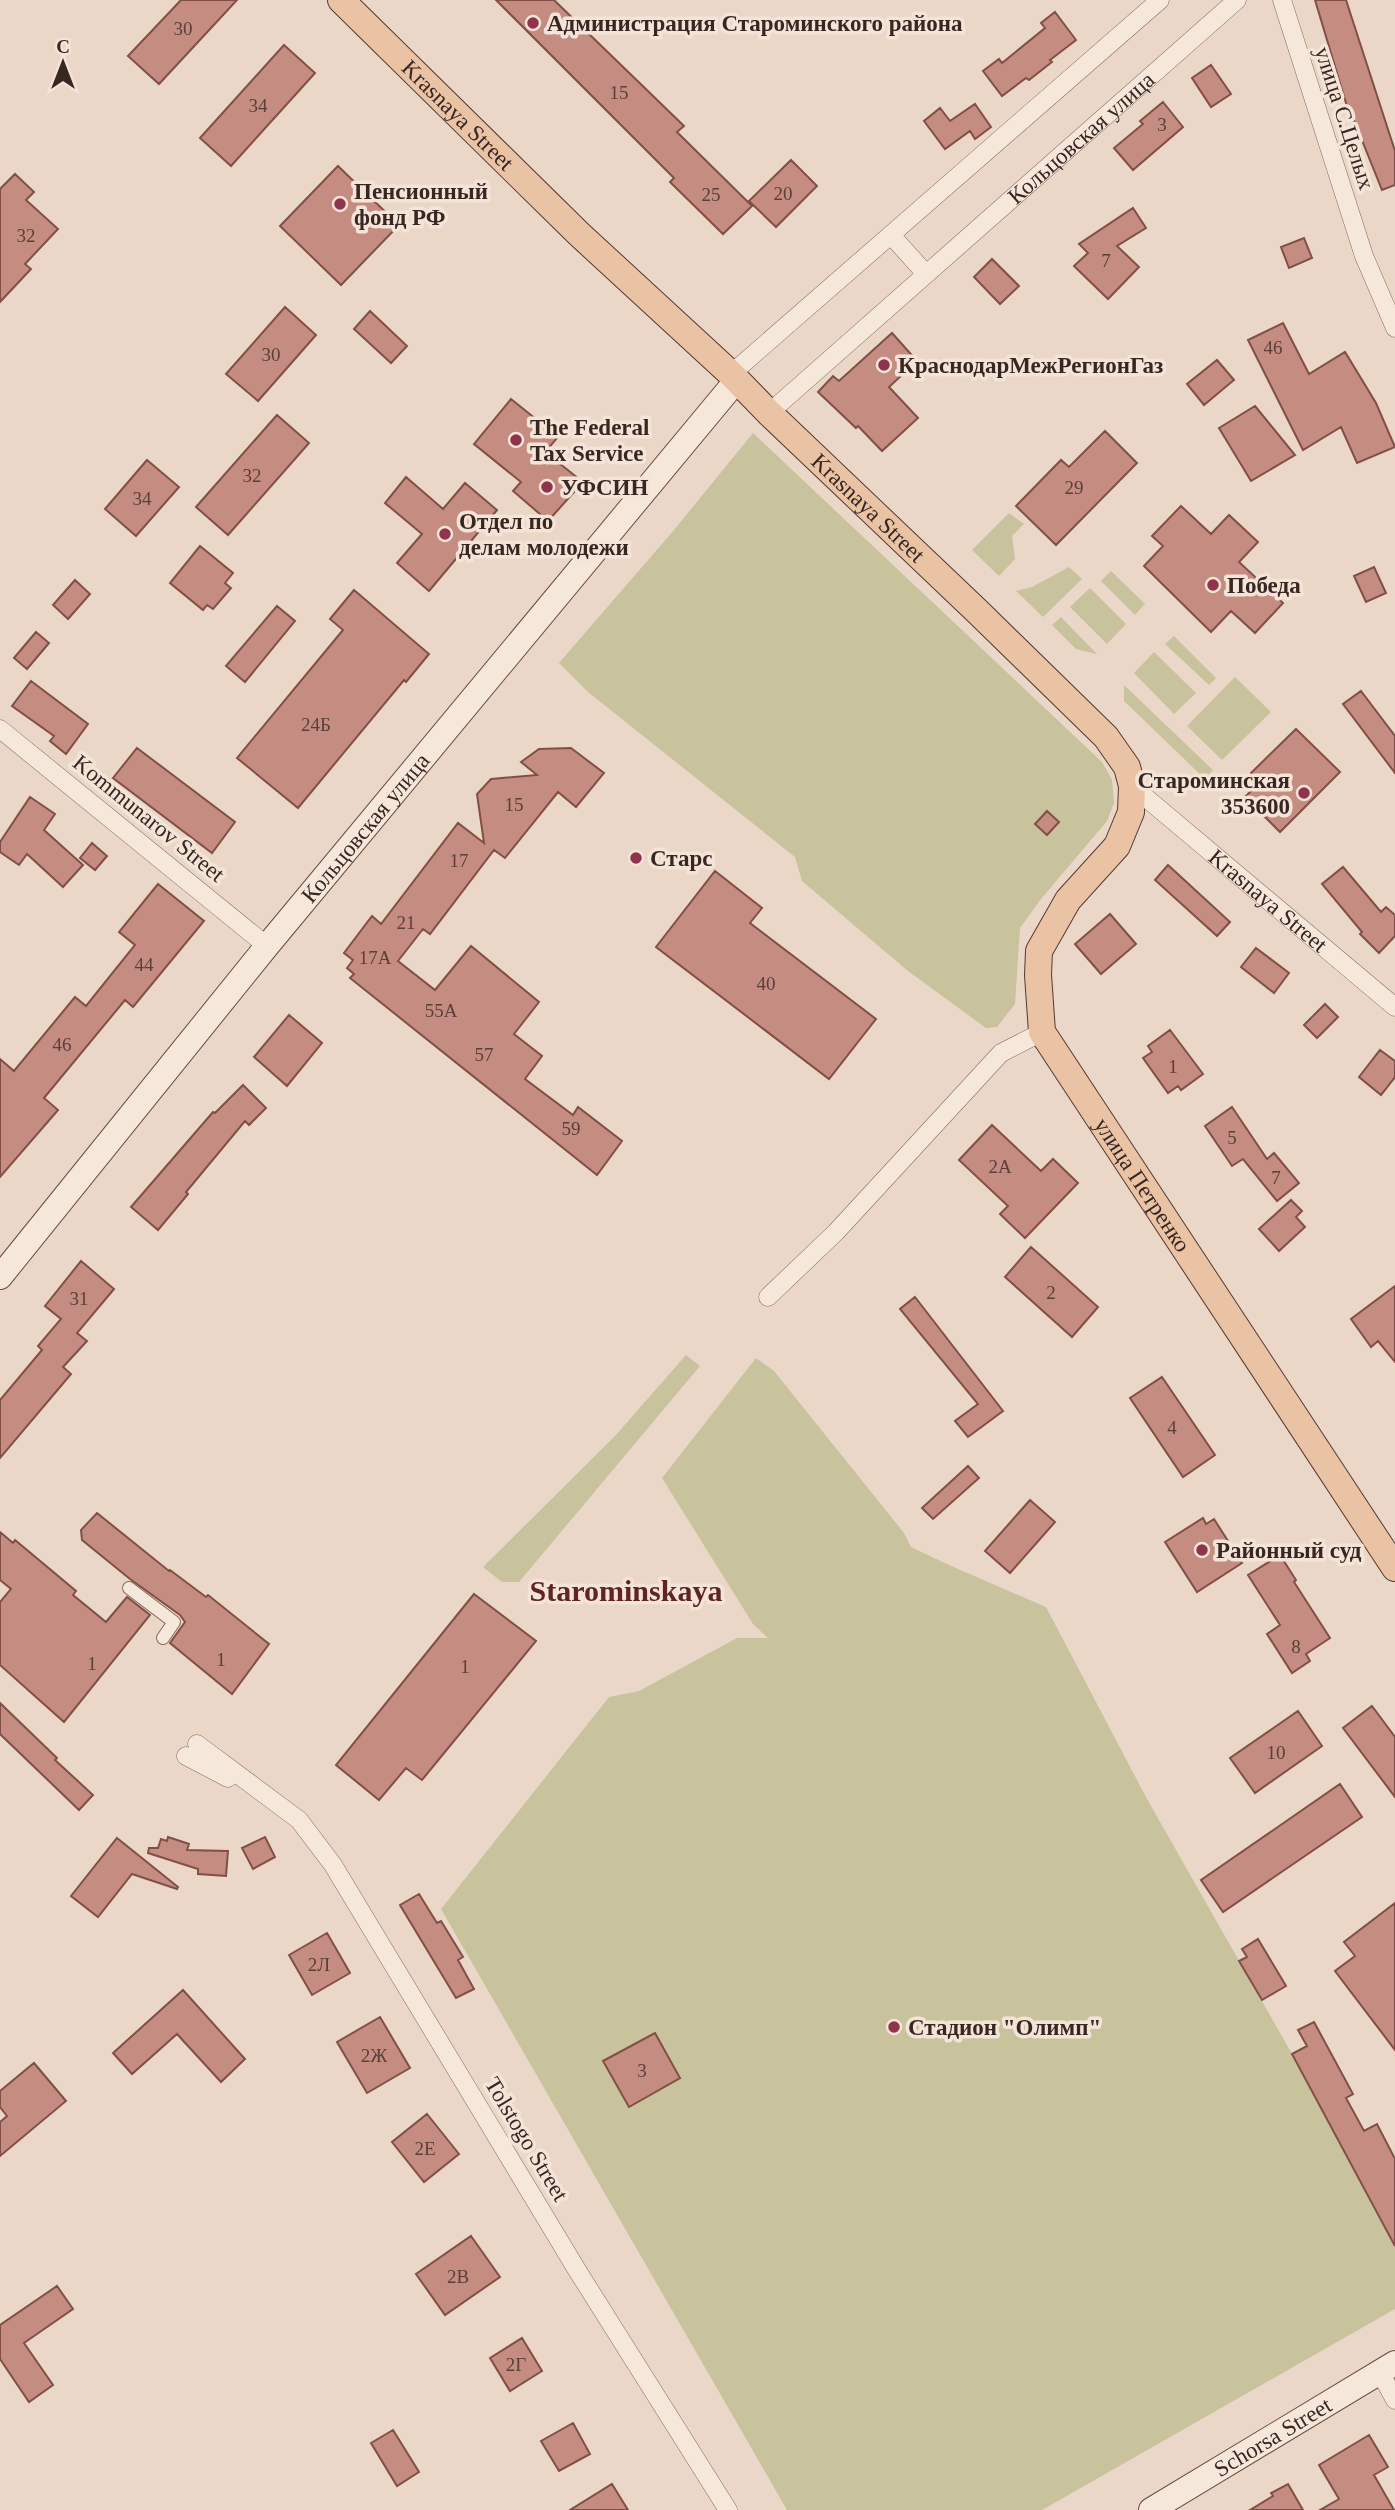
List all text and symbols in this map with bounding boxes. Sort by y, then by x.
place label: Администрация Староминского района [547,11,963,36]
marker: Администрация Староминского района [525,15,541,31]
house number: 30 [174,18,193,39]
north arrow [28,28,98,98]
text: С [56,36,70,57]
street label: улица С.Целых [1310,43,1380,193]
street label: Krasnaya Street [397,55,519,176]
street label: Кольцовская улица [1003,67,1159,209]
house number: 15 [610,82,629,103]
house number: 34 [249,95,268,116]
house number: 3 [1157,114,1167,135]
place label: Пенсионный фонд РФ [354,179,488,230]
house number: 20 [774,183,793,204]
house number: 25 [702,184,721,205]
marker: Пенсионный фонд РФ [332,196,348,212]
house number: 32 [17,225,36,246]
house number: 7 [1101,250,1111,271]
house number: 46 [1264,337,1283,358]
house number: 30 [262,344,281,365]
place label: КраснодарМежРегионГаз [898,353,1163,378]
marker: КраснодарМежРегионГаз [876,357,892,373]
place label: The Federal Tax Service [530,415,649,466]
marker: The Federal Tax Service [508,432,524,448]
street label: Krasnaya Street [806,448,930,568]
house number: 32 [243,465,262,486]
place label: УФСИН [561,475,648,500]
house number: 29 [1065,477,1084,498]
marker: УФСИН [539,479,555,495]
house number: 34 [133,488,152,509]
place label: Отдел по делам молодежи [459,509,629,560]
marker: Отдел по делам молодежи [437,526,453,542]
place label: Победа [1227,573,1301,598]
marker: Победа [1205,577,1221,593]
house number: 24Б [301,714,331,735]
street label: Кольцовская улица [296,748,435,908]
street label: Kommunarov Street [68,750,230,887]
place label: Староминская 353600 [1138,768,1290,819]
marker: Староминская 353600 [1296,785,1312,801]
house number: 15 [505,794,524,815]
street label: Krasnaya Street [1204,844,1332,958]
place label: Старс [650,846,712,871]
house number: 17 [450,850,469,871]
marker: Старс [628,850,644,866]
house number: 21 [397,912,416,933]
house number: 17А [359,947,392,968]
house number: 44 [135,954,154,975]
house number: 40 [757,973,776,994]
house number: 55А [425,1000,458,1021]
house number: 46 [53,1034,72,1055]
house number: 57 [475,1044,494,1065]
house number: 1 [1168,1056,1178,1077]
street label: улица Петренко [1089,1113,1195,1257]
house number: 59 [562,1118,581,1139]
house number: 5 [1227,1127,1237,1148]
house number: 2А [988,1156,1012,1177]
house number: 7 [1271,1167,1281,1188]
house number: 2 [1046,1282,1056,1303]
house number: 31 [70,1288,89,1309]
house number: 4 [1167,1417,1177,1438]
place label: Районный суд [1216,1538,1362,1563]
marker: Районный суд [1194,1542,1210,1558]
district label: Starominskaya [530,1574,722,1607]
house number: 8 [1291,1636,1301,1657]
house number: 1 [216,1649,226,1670]
house number: 1 [87,1653,97,1674]
house number: 1 [460,1656,470,1677]
house number: 10 [1267,1742,1286,1763]
house number: 2Л [308,1954,330,1975]
place label: Стадион "Олимп" [908,2015,1101,2040]
marker: Стадион "Олимп" [886,2019,902,2035]
house number: 2Ж [361,2045,388,2066]
house number: 3 [637,2060,647,2081]
street label: Tolstogo Street [480,2073,574,2206]
house number: 2Е [414,2138,436,2159]
house number: 2В [447,2266,469,2287]
house number: 2Г [506,2354,526,2375]
street label: Schorsa Street [1210,2392,1337,2482]

